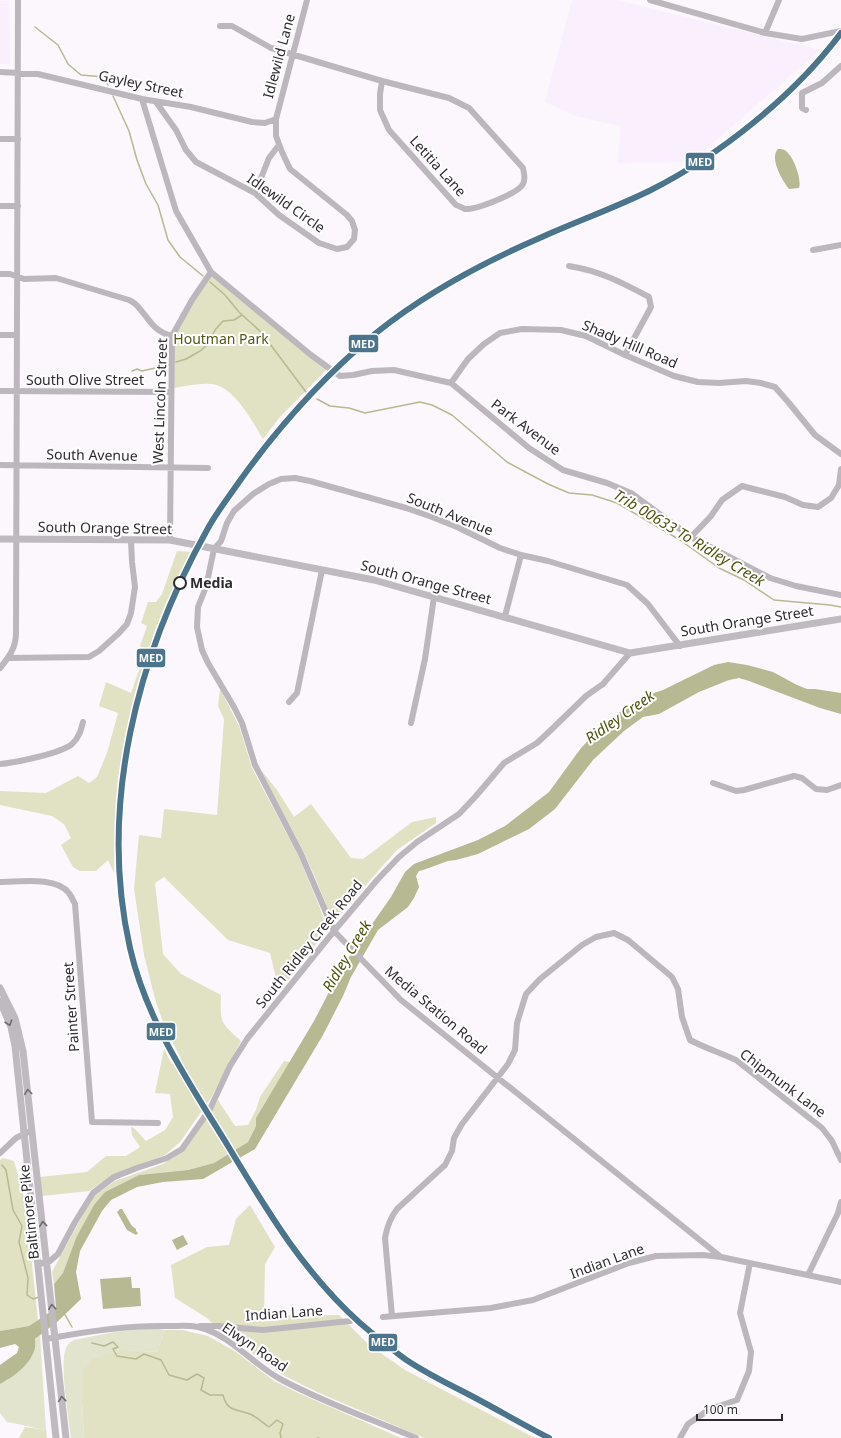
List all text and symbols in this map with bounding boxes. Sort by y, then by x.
street label: Idlewild Lane [258,11,299,100]
street label: Gayley Street [97,65,185,102]
street label: Letitia Lane [406,131,471,200]
line badge: MED [685,152,715,171]
text: MED [688,154,712,169]
street label: Idlewild Circle [243,169,329,237]
street label: Shady Hill Road [580,315,681,372]
park label: Houtman Park [173,329,269,348]
line badge: MED [348,334,379,353]
text: MED [351,336,375,351]
street label: West Lincoln Street [148,338,171,464]
street label: South Olive Street [26,370,144,389]
street label: Park Avenue [488,394,565,459]
street label: South Avenue [46,444,138,465]
water label: Trib 00633 To Ridley Creek [610,484,769,591]
street label: South Avenue [404,488,496,539]
street label: South Orange Street [38,517,172,538]
street label: South Orange Street [359,555,493,608]
place label: Media [190,573,233,592]
marker: Media [173,576,187,590]
street label: South Orange Street [679,601,815,640]
line badge: MED [136,648,166,668]
text: MED [139,650,163,665]
water label: Ridley Creek [581,685,658,747]
street label: South Ridley Creek Road [252,877,366,1011]
water label: Ridley Creek [319,917,375,995]
street label: Painter Street [58,961,83,1053]
street label: Media Station Road [381,961,491,1058]
one-way arrow [4,1019,13,1026]
line badge: MED [146,1022,176,1041]
text: MED [149,1024,173,1039]
street label: Chipmunk Lane [736,1044,830,1121]
one-way arrow [24,1089,33,1095]
street label: Baltimore Pike [14,1164,43,1260]
one-way arrow [39,1221,48,1227]
street label: Indian Lane [567,1238,647,1283]
street label: Indian Lane [245,1300,323,1325]
one-way arrow [48,1303,57,1310]
street label: Elwyn Road [219,1318,292,1376]
line badge: MED [368,1333,398,1352]
text: MED [371,1334,395,1349]
one-way arrow [57,1396,66,1402]
scale bar [697,1396,782,1422]
text: 100 m [703,1401,738,1418]

